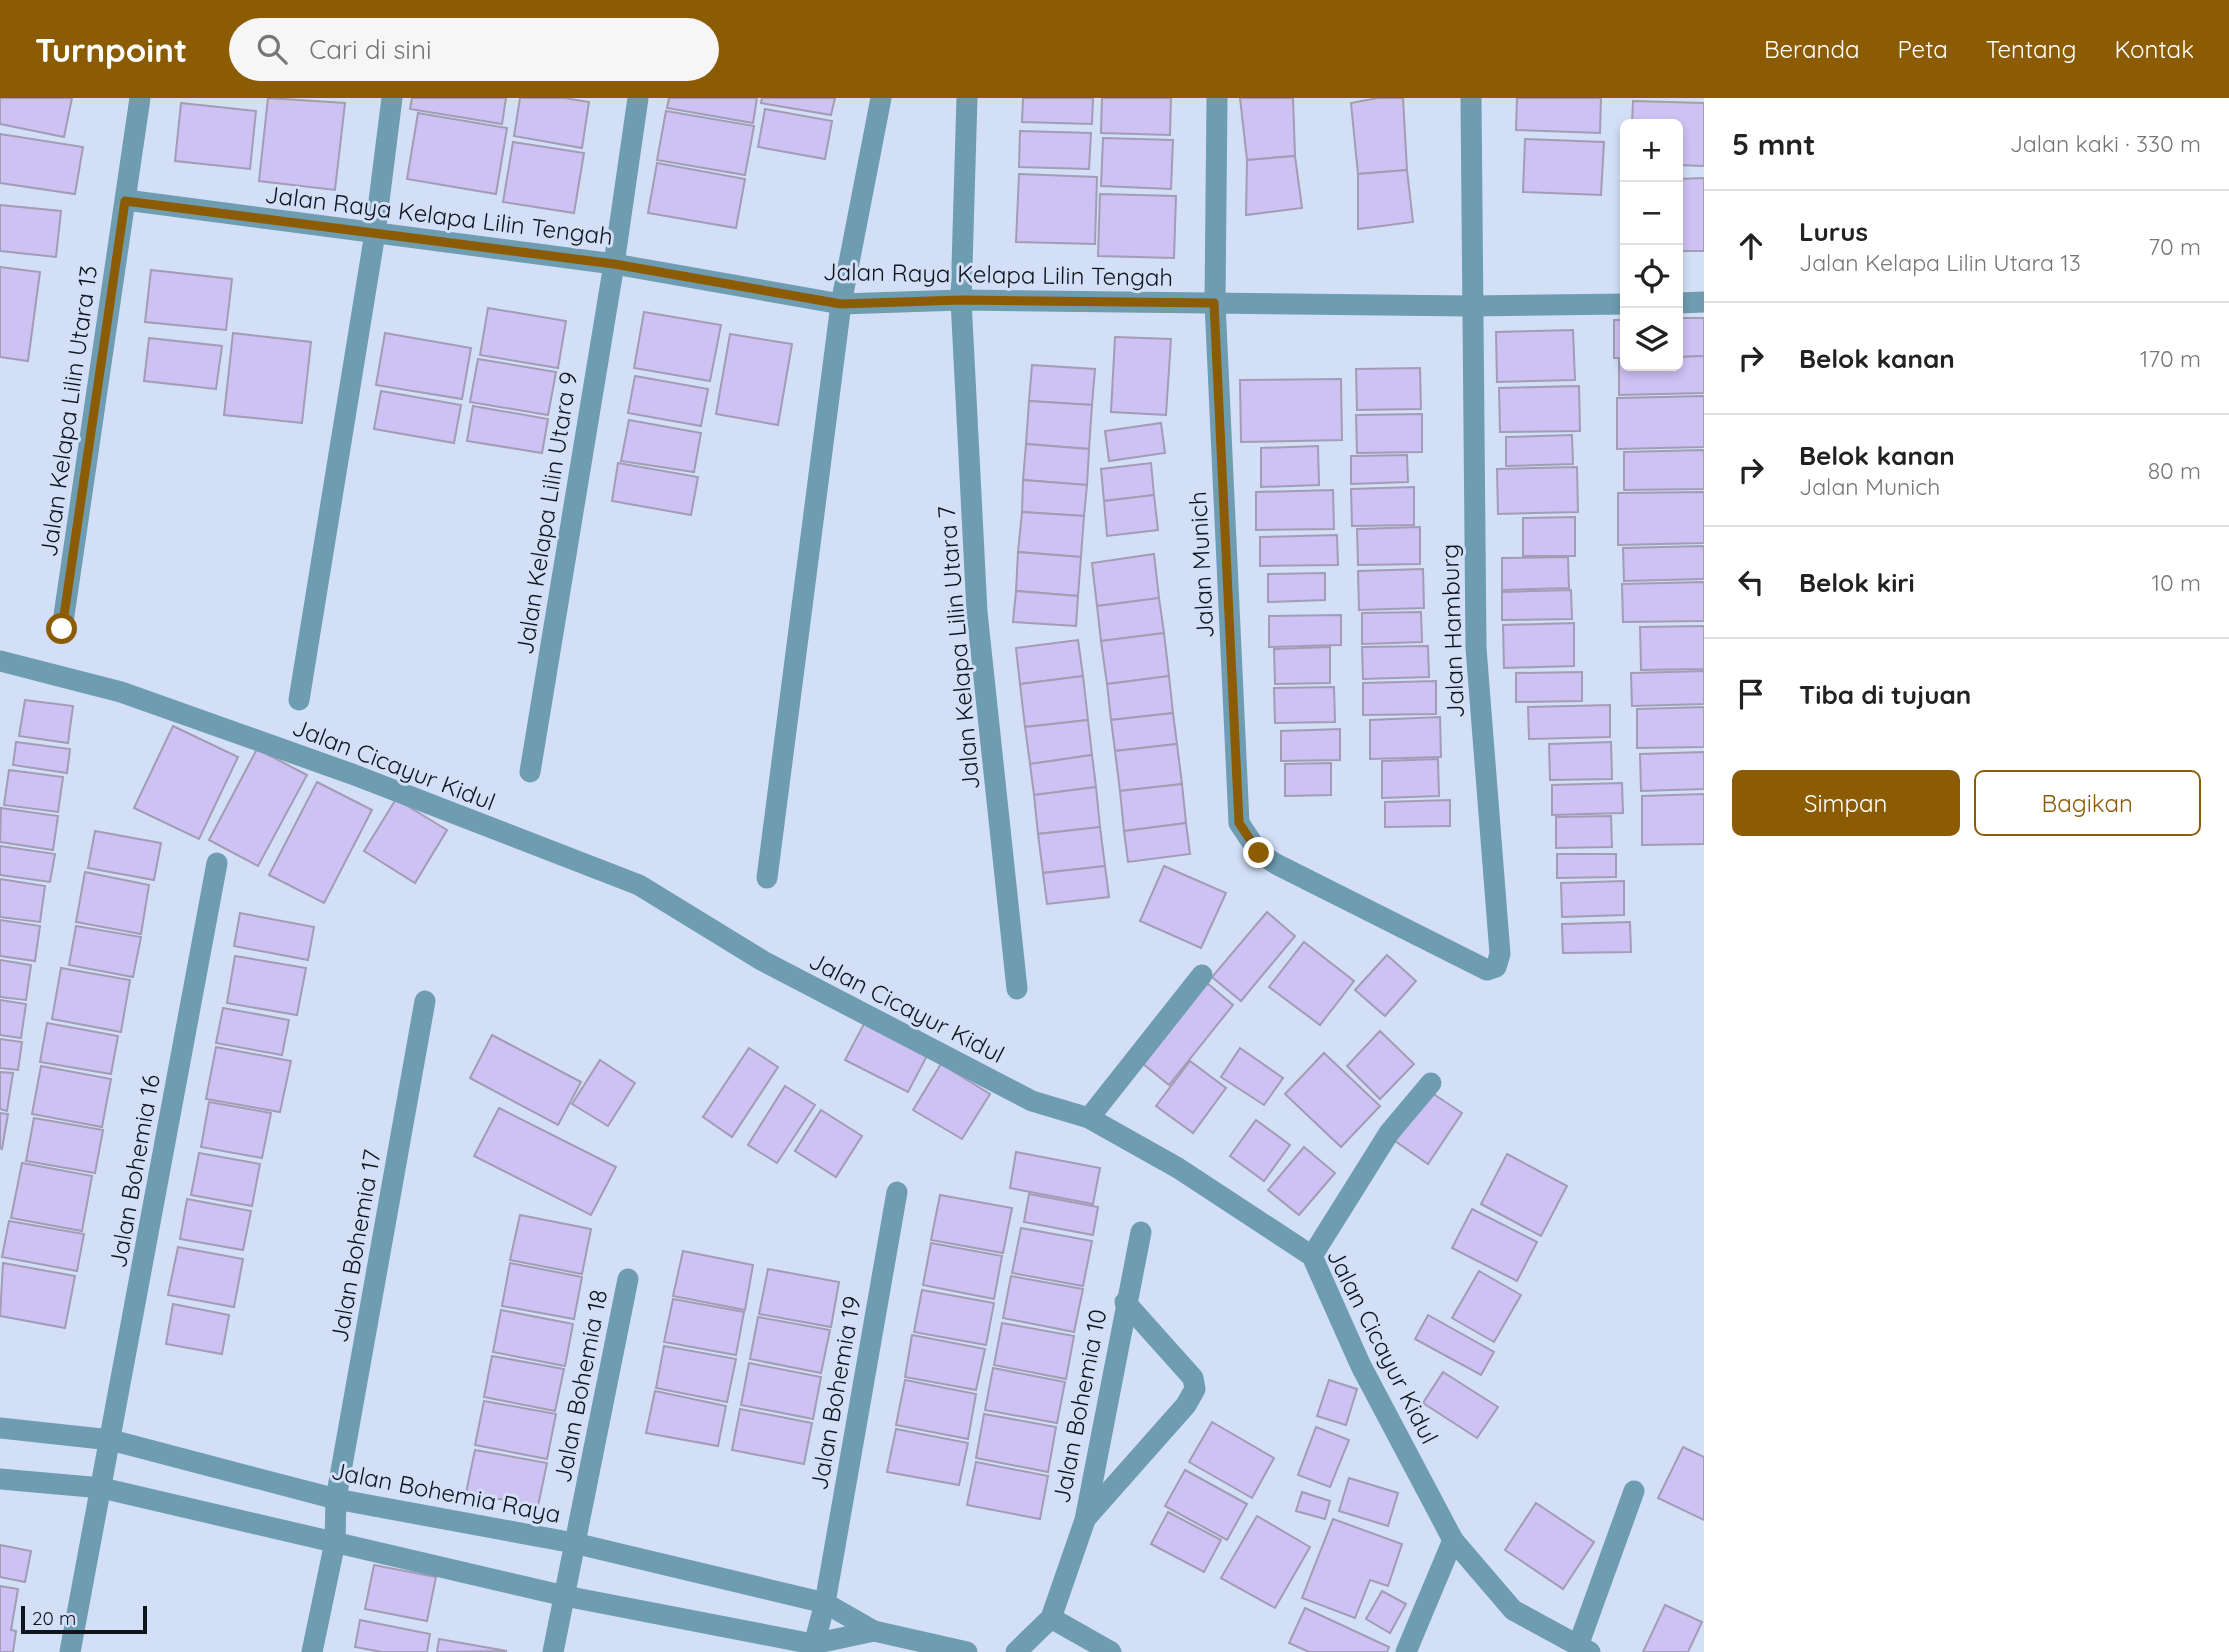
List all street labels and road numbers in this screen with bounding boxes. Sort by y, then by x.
street label: Jalan Raya Kelapa Lilin Tengah [263,179,615,251]
street label: Jalan Raya Kelapa Lilin Tengah [823,256,1173,292]
street label: Jalan Kelapa Lilin Utara 13 [33,263,103,559]
street label: Jalan Kelapa Lilin Utara 9 [509,369,583,657]
street label: Jalan Munich [1182,491,1220,639]
street label: Jalan Kelapa Lilin Utara 7 [931,505,985,791]
street label: Jalan Hamburg [1434,543,1470,719]
street label: Jalan Cicayur Kidul [288,711,500,817]
street label: Jalan Cicayur Kidul [804,945,1010,1069]
street label: Jalan Bohemia 16 [102,1072,166,1270]
street label: Jalan Bohemia 17 [323,1147,387,1345]
street label: Jalan Cicayur Kidul [1321,1243,1445,1449]
street label: Jalan Bohemia 18 [547,1287,613,1485]
street label: Jalan Bohemia 19 [803,1294,867,1492]
street label: Jalan Bohemia 10 [1045,1306,1113,1506]
street label: Jalan Bohemia Raya [329,1455,563,1529]

